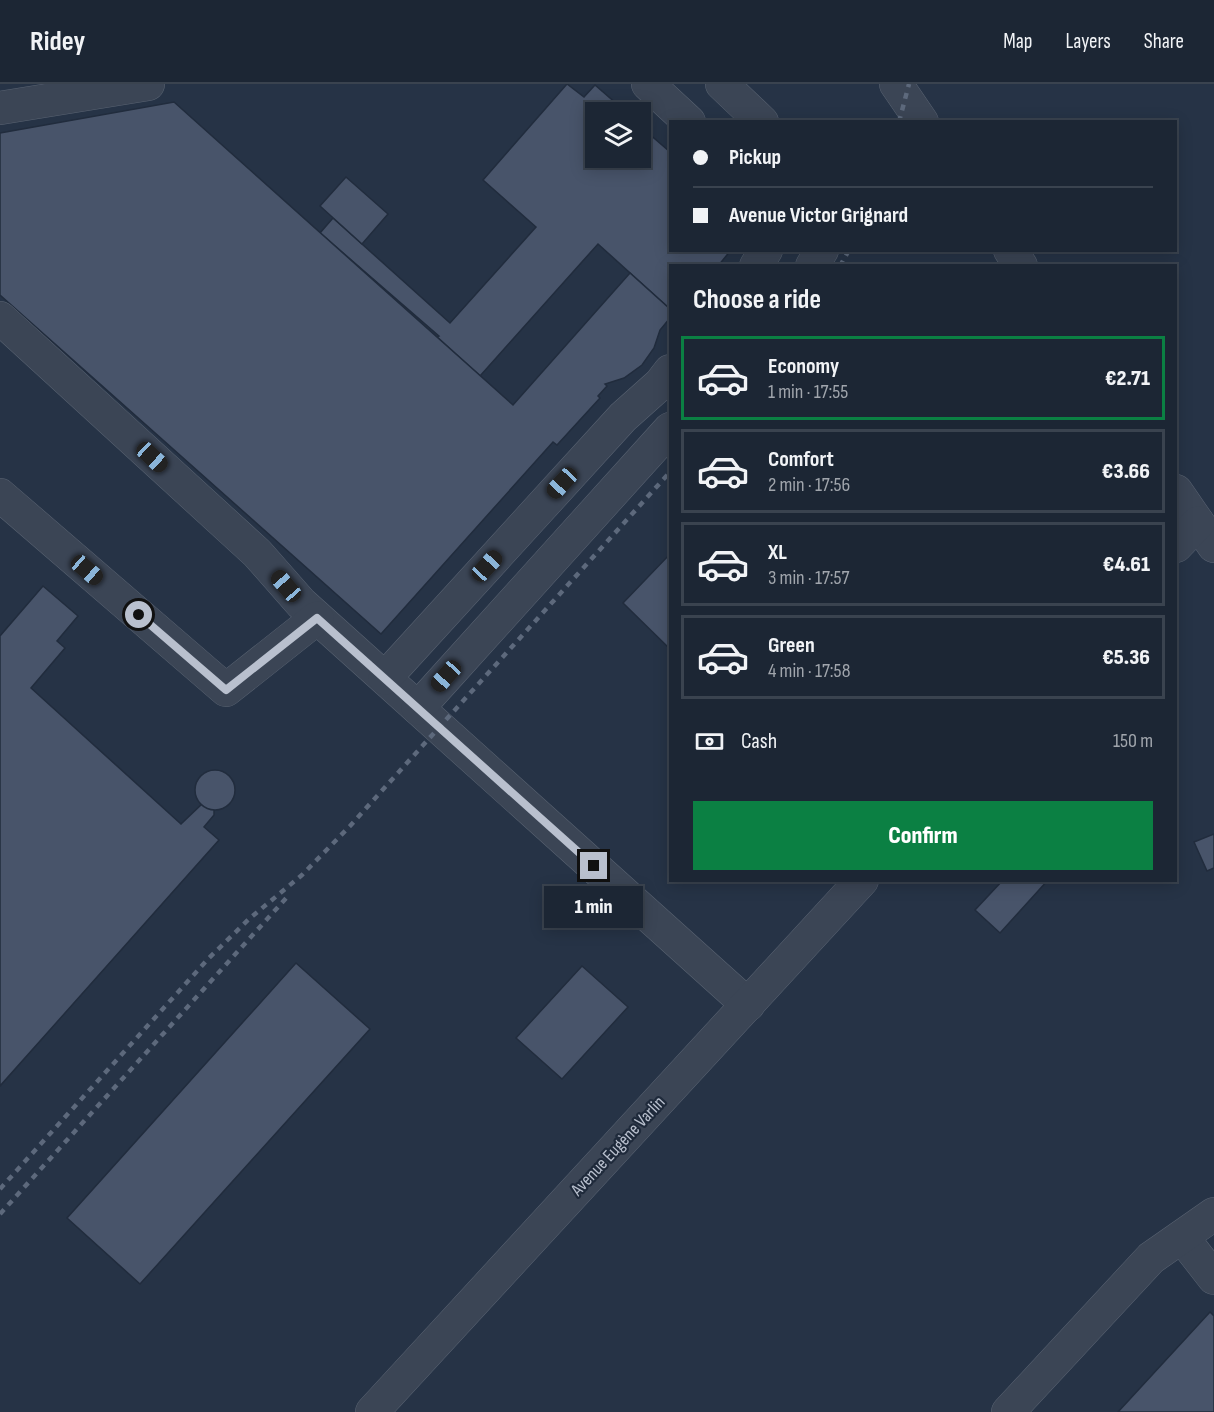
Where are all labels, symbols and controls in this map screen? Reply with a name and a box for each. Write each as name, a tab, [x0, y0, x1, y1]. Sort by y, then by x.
text: Ridey	[30, 25, 85, 58]
text: Map	[1003, 29, 1032, 54]
text: Layers	[1065, 29, 1111, 54]
text: Share	[1144, 29, 1184, 54]
map controls	[585, 102, 651, 168]
button: layers	[585, 102, 651, 168]
text: Pickup	[729, 144, 781, 171]
text: Avenue Victor Grignard	[729, 202, 908, 229]
text: Choose a ride	[693, 284, 821, 316]
icon: car	[696, 351, 750, 405]
text: Economy	[768, 353, 839, 380]
text: €2.71	[1105, 365, 1150, 392]
text: 1 min · 17:55	[768, 380, 848, 404]
car	[133, 438, 171, 476]
icon: car	[696, 444, 750, 498]
text: Comfort	[768, 446, 834, 473]
text: €3.66	[1102, 458, 1150, 485]
car	[543, 464, 581, 502]
text: 2 min · 17:56	[768, 473, 850, 497]
icon: car	[696, 537, 750, 591]
text: XL	[768, 539, 787, 566]
car	[468, 547, 506, 585]
car	[68, 551, 106, 589]
text: €4.61	[1103, 551, 1150, 578]
text: 3 min · 17:57	[768, 566, 850, 590]
car	[267, 567, 305, 605]
route start	[125, 601, 152, 628]
icon: car	[696, 630, 750, 684]
text: Green	[768, 632, 815, 659]
text: €5.36	[1102, 644, 1150, 671]
car	[427, 657, 465, 695]
text: 4 min · 17:58	[768, 659, 850, 683]
icon: cash	[693, 725, 726, 758]
text: Cash	[741, 728, 777, 755]
text: 150 m	[1113, 729, 1153, 753]
button: Confirm	[693, 801, 1153, 870]
route end	[580, 852, 607, 879]
callout: 1 min	[544, 887, 644, 929]
text: 1 min	[574, 895, 613, 919]
street label: Avenue Eugène Varlin	[566, 1092, 669, 1201]

